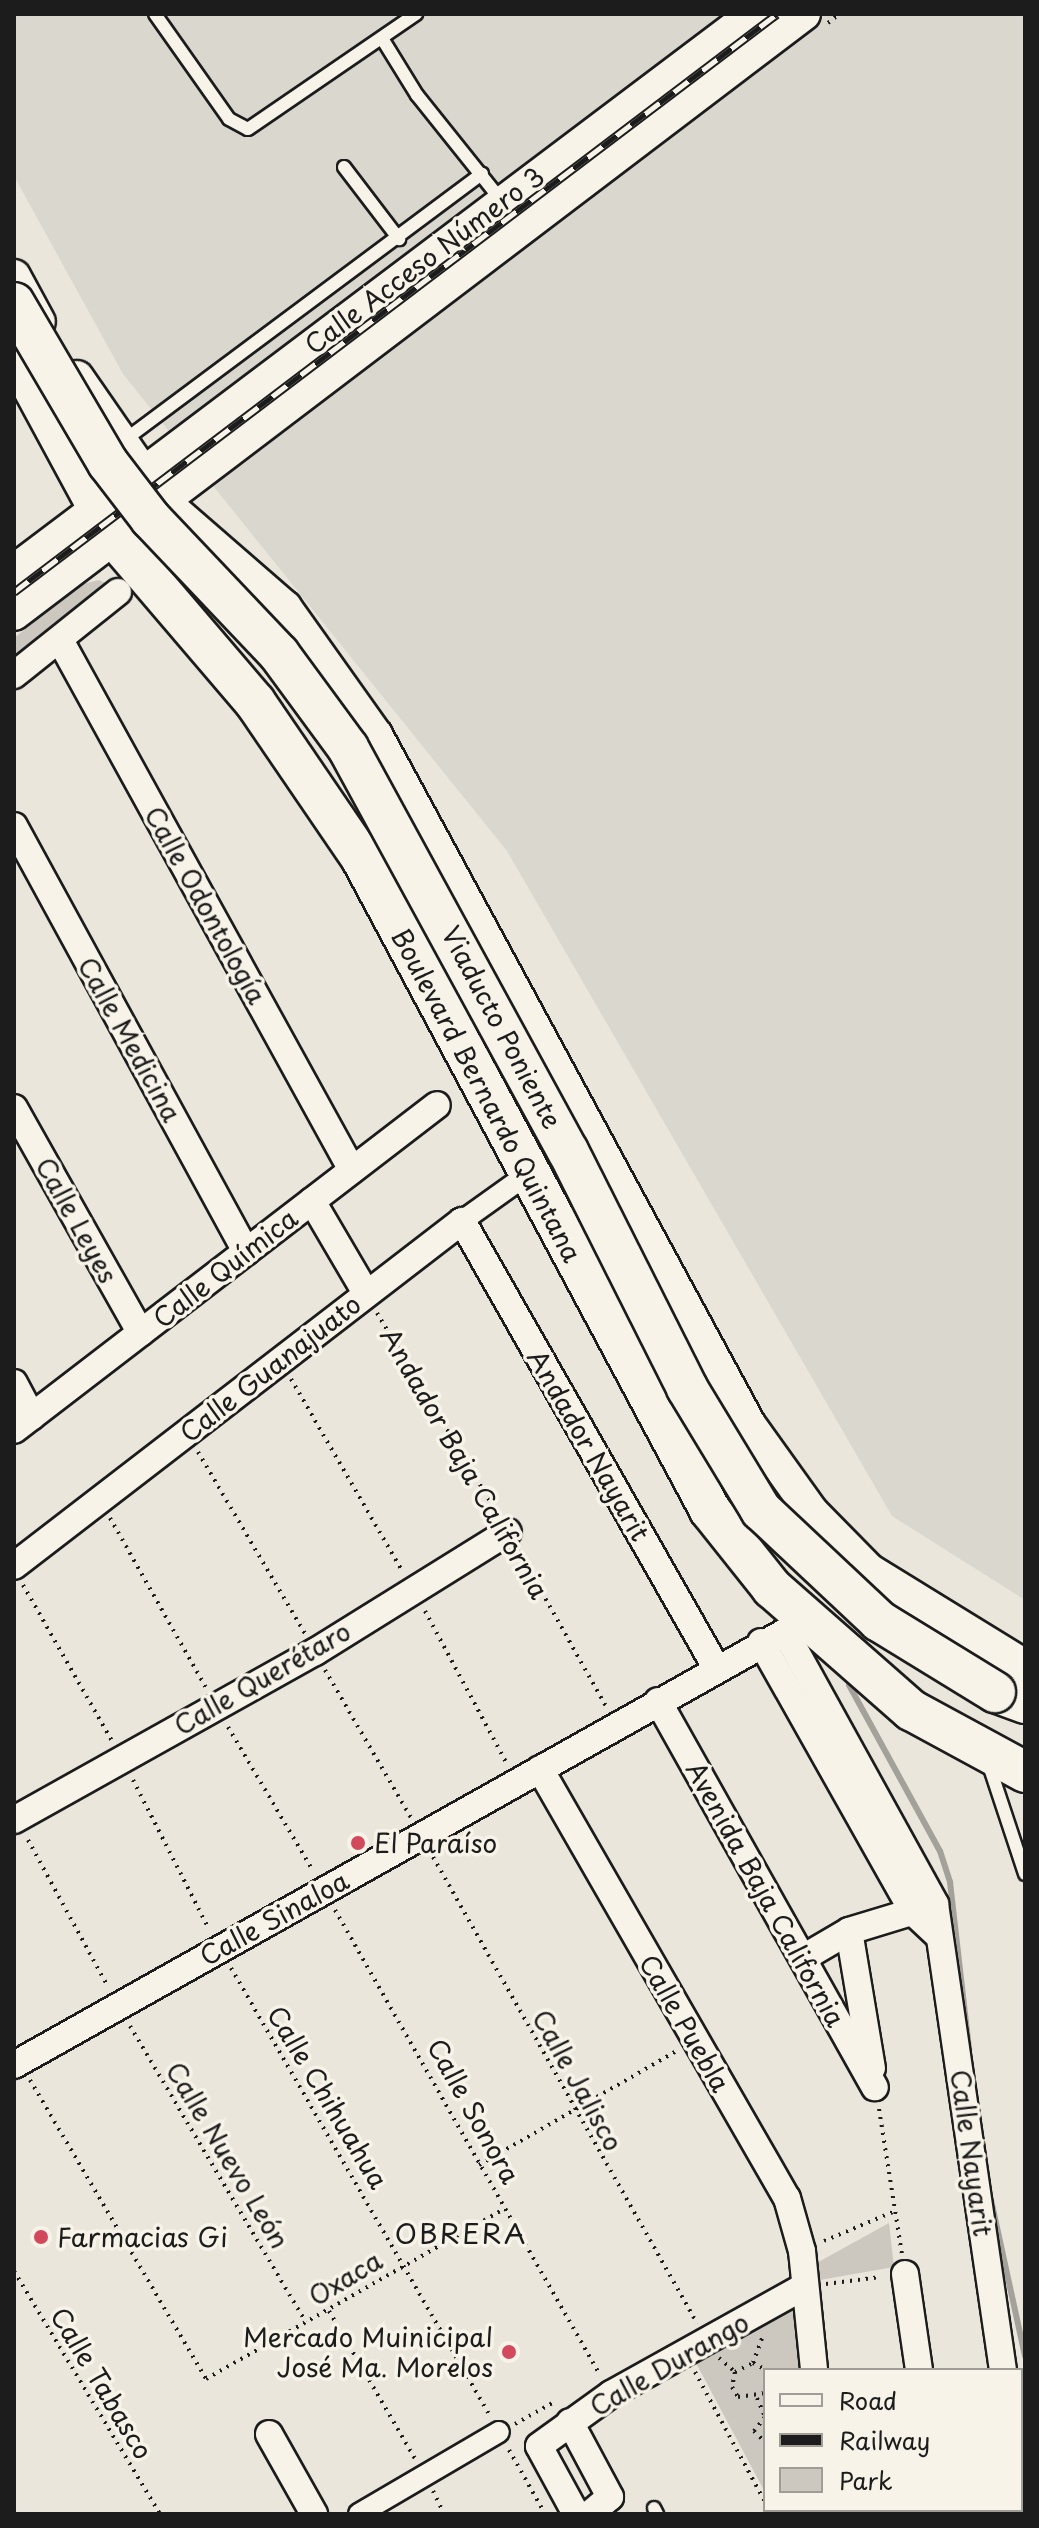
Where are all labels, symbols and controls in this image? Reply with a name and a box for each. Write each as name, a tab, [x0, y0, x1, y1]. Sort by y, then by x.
street label: Calle Acceso Número 3	[298, 160, 550, 360]
street label: Calle Odontología	[139, 800, 273, 1010]
street label: Viaducto Poniente	[436, 921, 568, 1133]
street label: Boulevard Bernardo Quintana	[385, 922, 589, 1268]
street label: Calle Medicina	[72, 951, 188, 1127]
street label: Calle Leyes	[30, 1152, 124, 1288]
street label: Calle Química	[146, 1201, 304, 1335]
street label: Calle Guanajuato	[174, 1288, 366, 1448]
street label: Andador Baja California	[374, 1321, 556, 1605]
street label: Andador Nayarit	[521, 1343, 657, 1547]
street label: Calle Querétaro	[167, 1614, 357, 1742]
street label: Avenida Baja California	[680, 1756, 852, 2032]
place label: El Paraíso	[374, 1827, 497, 1859]
marker: El Paraíso	[349, 1834, 367, 1852]
street label: Calle Sinaloa	[194, 1864, 354, 1972]
street label: Calle Puebla	[633, 1948, 737, 2098]
street label: Calle Chihuahua	[261, 2000, 395, 2194]
street label: Calle Jalisco	[526, 2004, 630, 2156]
street label: Calle Sonora	[421, 2033, 527, 2189]
street label: Calle Nuevo León	[159, 2055, 297, 2255]
street label: Calle Nayarit	[945, 2067, 999, 2239]
district label: OBRERA	[395, 2216, 527, 2250]
place label: Farmacias Gi	[57, 2221, 227, 2253]
marker: Farmacias Gi	[32, 2228, 50, 2246]
street label: Oxaca	[303, 2244, 387, 2312]
street label: Calle Tabasco	[44, 2301, 160, 2465]
street label: Calle Durango	[583, 2305, 755, 2423]
place label: Mercado Muinicipal José Ma. Morelos	[244, 2321, 493, 2382]
marker: Mercado Muinicipal José Ma. Morelos	[500, 2343, 518, 2361]
legend	[763, 2368, 1023, 2512]
text: Road	[839, 2382, 897, 2418]
text: Railway	[839, 2422, 930, 2458]
text: Park	[839, 2462, 893, 2498]

